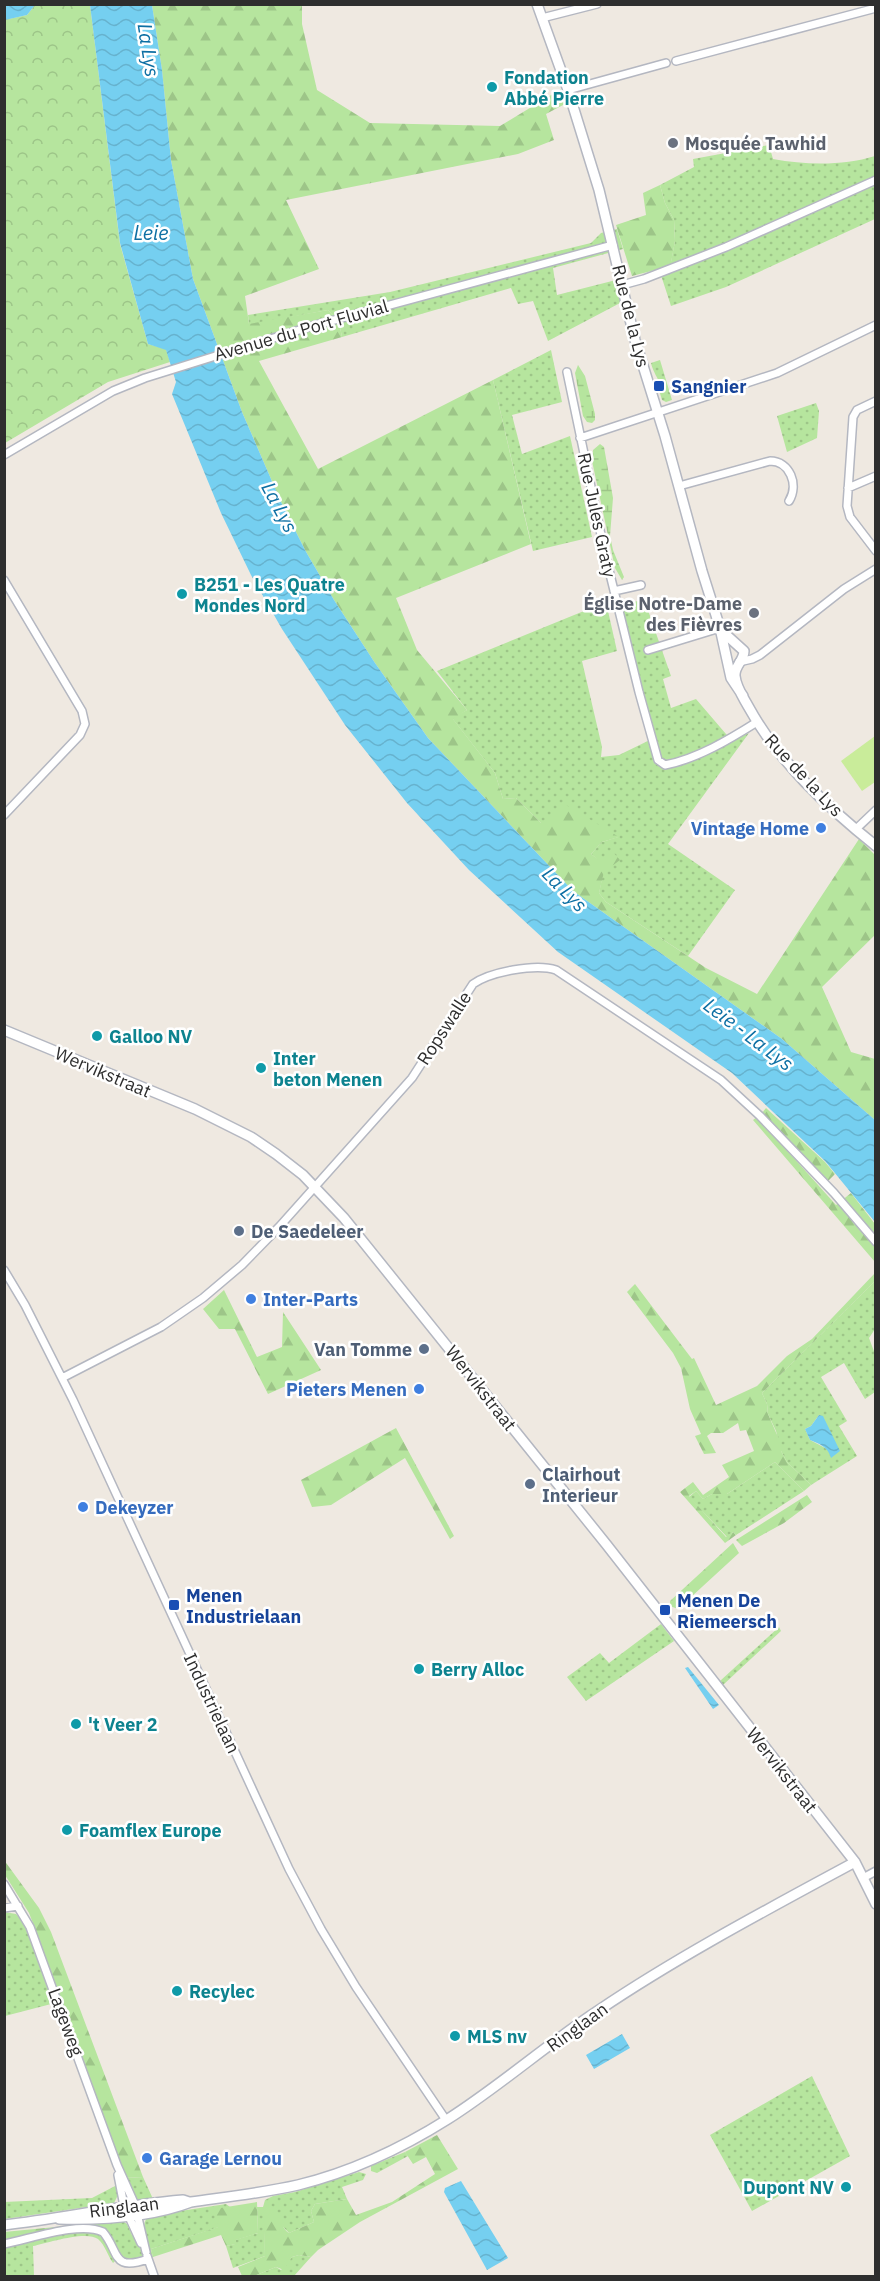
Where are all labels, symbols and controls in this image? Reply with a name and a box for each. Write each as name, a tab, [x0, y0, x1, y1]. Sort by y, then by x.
water label: La Lys	[131, 21, 167, 79]
place label: Fondation Abbé Pierre	[504, 66, 604, 110]
marker: Fondation Abbé Pierre	[485, 80, 499, 94]
place label: Mosquée Tawhid	[685, 132, 826, 155]
marker: Mosquée Tawhid	[666, 136, 680, 150]
water label: Leie	[133, 219, 169, 246]
street label: Rue de la Lys	[607, 262, 655, 370]
street label: Avenue du Port Fluvial	[211, 294, 391, 366]
place label: Sangnier	[671, 375, 746, 398]
marker: Sangnier	[652, 379, 666, 393]
street label: Rue Jules Graty	[573, 450, 621, 580]
water label: La Lys	[255, 477, 305, 537]
place label: B251 - Les Quatre Mondes Nord	[194, 573, 345, 617]
marker: B251 - Les Quatre Mondes Nord	[175, 587, 189, 601]
place label: Église Notre-Dame des Fièvres	[583, 591, 742, 636]
marker: Église Notre-Dame des Fièvres	[747, 606, 761, 620]
street label: Rue de la Lys	[760, 729, 848, 821]
place label: Vintage Home	[691, 817, 809, 840]
marker: Vintage Home	[814, 821, 828, 835]
water label: La Lys	[536, 860, 594, 918]
street label: Ropswalle	[412, 987, 476, 1069]
water label: Leie - La Lys	[698, 991, 800, 1077]
place label: Galloo NV	[109, 1025, 193, 1048]
marker: Galloo NV	[90, 1029, 104, 1043]
street label: Wervikstraat	[51, 1041, 155, 1103]
place label: Inter beton Menen	[273, 1047, 382, 1091]
marker: Inter beton Menen	[254, 1061, 268, 1075]
place label: De Saedeleer	[251, 1220, 364, 1243]
marker: De Saedeleer	[232, 1224, 246, 1238]
place label: Inter-Parts	[263, 1288, 358, 1311]
marker: Inter-Parts	[244, 1292, 258, 1306]
place label: Van Tomme	[314, 1338, 412, 1361]
street label: Wervikstraat	[440, 1341, 522, 1435]
marker: Van Tomme	[417, 1342, 431, 1356]
place label: Pieters Menen	[286, 1378, 407, 1401]
marker: Pieters Menen	[412, 1382, 426, 1396]
place label: Clairhout Interieur	[542, 1463, 620, 1507]
marker: Clairhout Interieur	[523, 1477, 537, 1491]
place label: Dekeyzer	[95, 1496, 174, 1519]
marker: Dekeyzer	[76, 1500, 90, 1514]
place label: Menen Industrielaan	[186, 1584, 301, 1628]
place label: Menen De Riemeersch	[677, 1589, 777, 1633]
marker: Menen Industrielaan	[167, 1598, 181, 1612]
marker: Menen De Riemeersch	[658, 1603, 672, 1617]
street label: Industrielaan	[179, 1649, 245, 1757]
place label: Berry Alloc	[431, 1658, 524, 1681]
marker: Berry Alloc	[412, 1662, 426, 1676]
place label: 't Veer 2	[88, 1713, 158, 1736]
marker: 't Veer 2	[69, 1717, 83, 1731]
street label: Wervikstraat	[741, 1723, 823, 1817]
place label: Foamflex Europe	[79, 1819, 222, 1842]
marker: Foamflex Europe	[60, 1823, 74, 1837]
place label: Recylec	[189, 1980, 255, 2003]
marker: Recylec	[170, 1984, 184, 1998]
street label: Lageweg	[43, 1985, 89, 2060]
street label: Ringlaan	[542, 1997, 612, 2057]
place label: MLS nv	[467, 2025, 527, 2048]
marker: MLS nv	[448, 2029, 462, 2043]
place label: Garage Lernou	[159, 2147, 282, 2170]
marker: Garage Lernou	[140, 2151, 154, 2165]
place label: Dupont NV	[743, 2176, 834, 2199]
marker: Dupont NV	[839, 2180, 853, 2194]
street label: Ringlaan	[88, 2191, 160, 2223]

